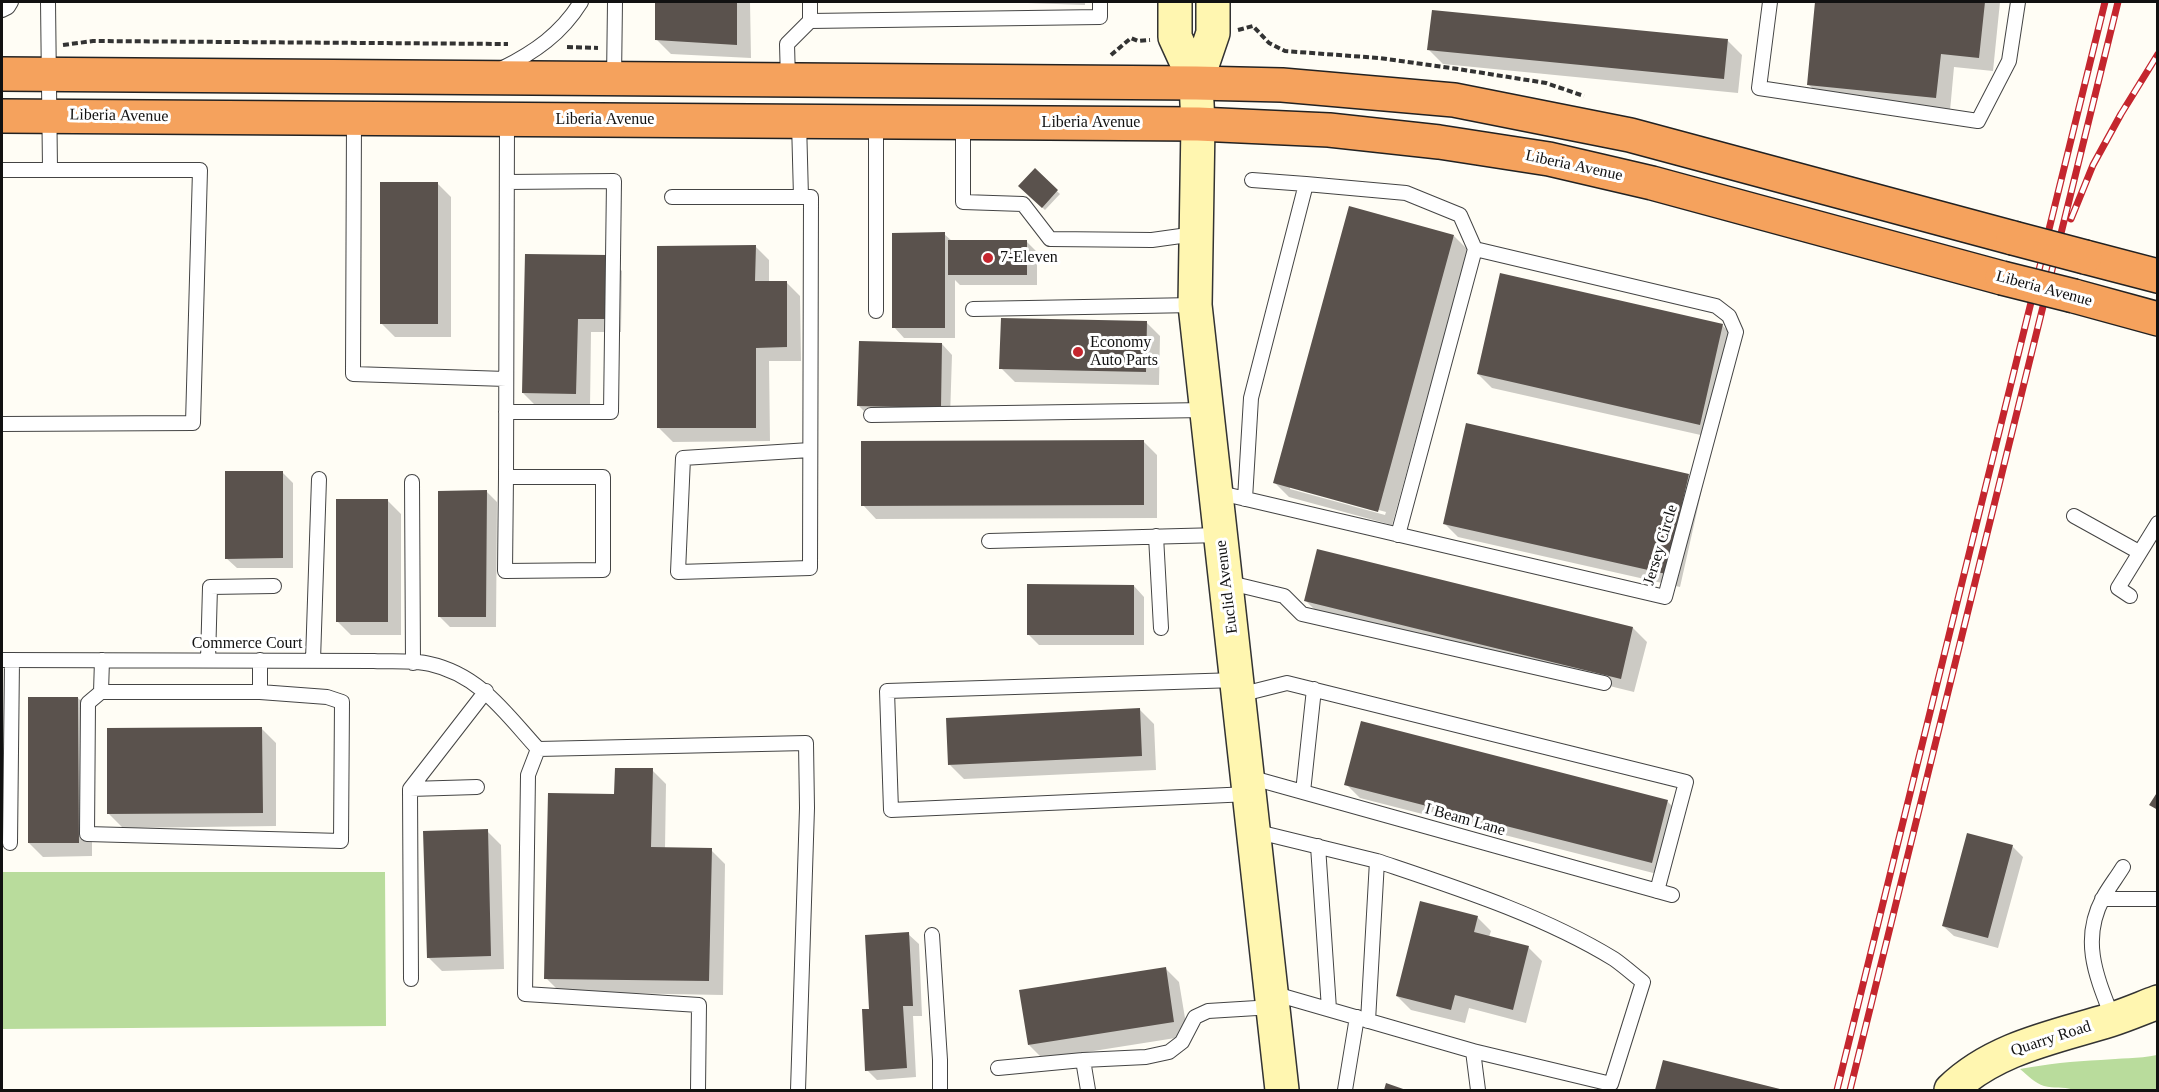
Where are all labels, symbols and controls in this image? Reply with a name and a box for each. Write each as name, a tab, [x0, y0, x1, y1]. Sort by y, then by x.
street label: Liberia Avenue	[69, 106, 169, 126]
street label: Liberia Avenue	[556, 110, 654, 130]
street label: Liberia Avenue	[1042, 113, 1140, 133]
street label: Liberia Avenue	[1524, 146, 1624, 186]
place label: 7-Eleven	[1000, 248, 1058, 268]
marker: 7-Eleven	[981, 251, 995, 265]
street label: Liberia Avenue	[1994, 267, 2094, 311]
place label: Economy Auto Parts	[1090, 333, 1158, 371]
marker: Economy Auto Parts	[1071, 345, 1085, 359]
street label: Jersey Circle	[1640, 502, 1682, 588]
street label: Euclid Avenue	[1212, 539, 1242, 635]
street label: Commerce Court	[192, 634, 302, 654]
street label: I Beam Lane	[1423, 799, 1507, 841]
street label: Quarry Road	[2009, 1017, 2093, 1061]

